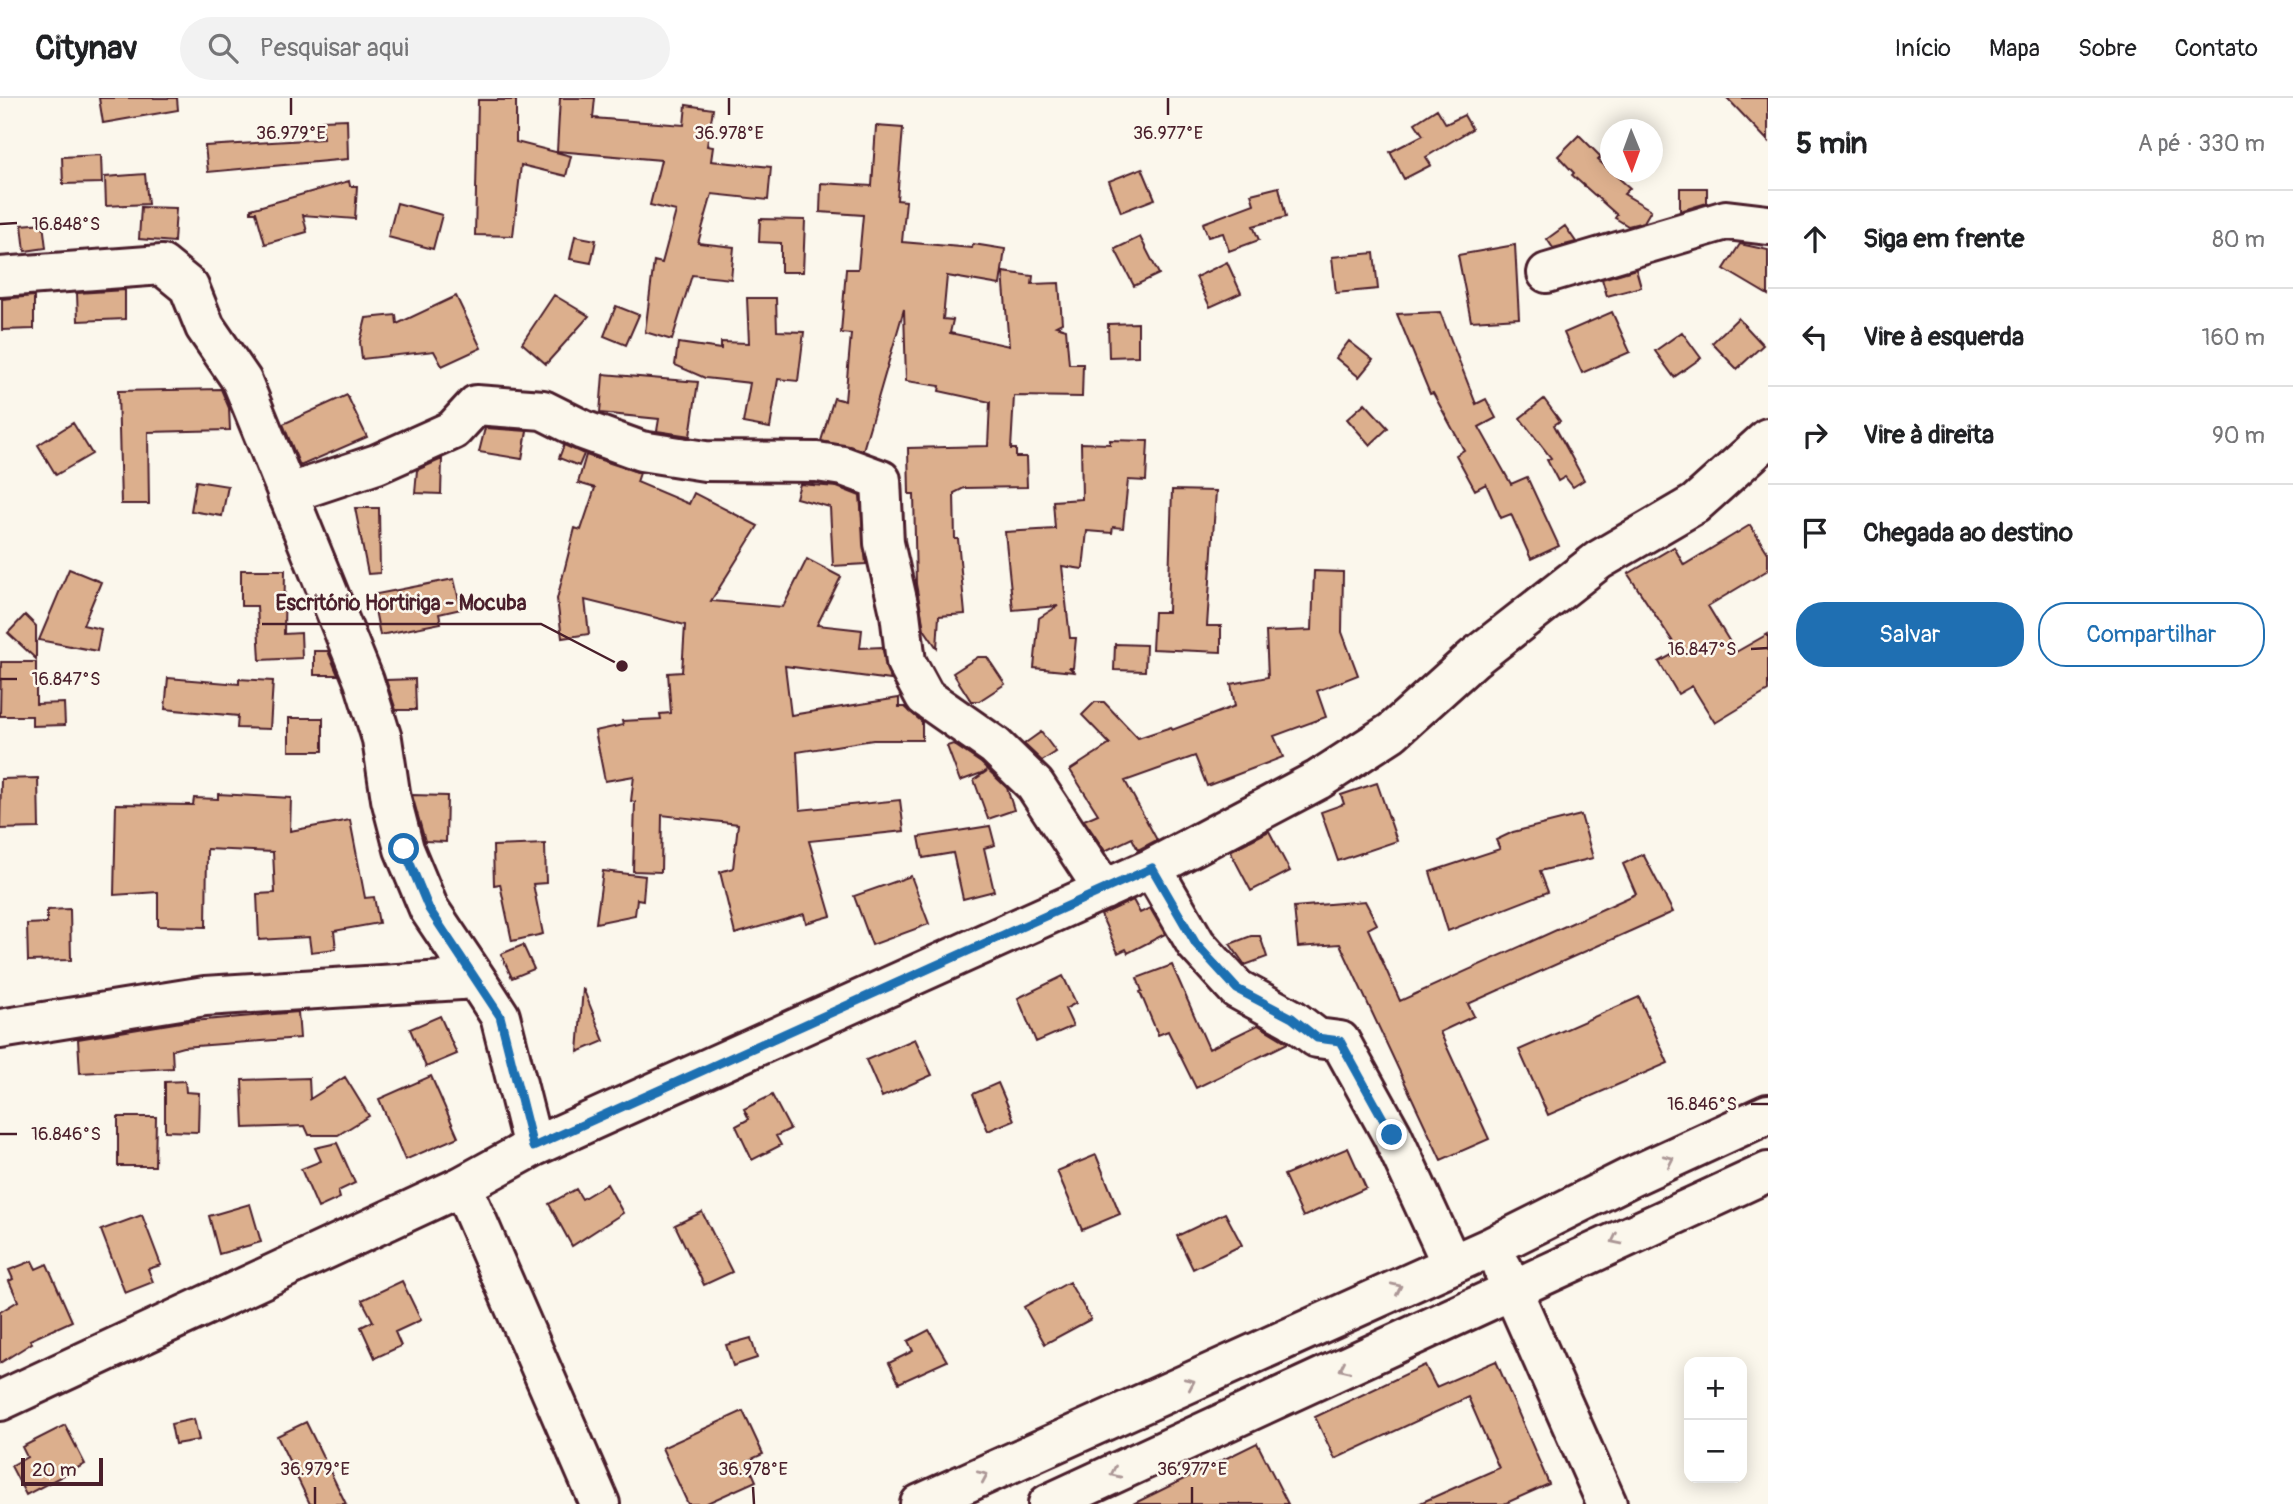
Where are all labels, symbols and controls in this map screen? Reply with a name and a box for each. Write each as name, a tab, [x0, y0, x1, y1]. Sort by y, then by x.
search box	[180, 17, 670, 80]
text: Citynav	[35, 28, 138, 69]
icon: search	[204, 29, 242, 67]
text: Pesquisar aqui	[260, 32, 409, 64]
text: Início	[1895, 34, 1951, 63]
text: Mapa	[1989, 34, 2040, 63]
text: Sobre	[2078, 34, 2137, 63]
text: Contato	[2175, 34, 2258, 63]
north arrow	[1600, 119, 1663, 182]
text: 36.979°E	[256, 122, 326, 145]
text: 36.978°E	[694, 122, 764, 145]
text: 36.977°E	[1133, 122, 1203, 145]
text: 5 min	[1796, 125, 1867, 162]
text: A pé · 330 m	[2138, 129, 2265, 158]
text: 16.848°S	[32, 213, 100, 236]
icon: ahead	[1796, 220, 1834, 258]
text: Siga em frente	[1863, 223, 2024, 255]
text: 80 m	[2212, 225, 2265, 254]
icon: left	[1796, 318, 1834, 356]
text: Vire à esquerda	[1863, 321, 2024, 353]
text: 160 m	[2201, 323, 2265, 352]
icon: right	[1796, 416, 1834, 454]
text: Vire à direita	[1863, 419, 1994, 451]
text: 90 m	[2212, 421, 2265, 450]
icon: arrive	[1796, 514, 1834, 552]
text: Chegada ao destino	[1863, 517, 2073, 549]
callout: Escritório Hortiriga - Mocuba	[262, 582, 541, 624]
text: Escritório Hortiriga - Mocuba	[276, 590, 527, 617]
button: Salvar	[1796, 602, 2024, 667]
button: Compartilhar	[2038, 602, 2265, 667]
text: 16.847°S	[1668, 638, 1736, 661]
text: 16.847°S	[32, 668, 100, 691]
route start	[388, 833, 419, 864]
text: 16.846°S	[1667, 1093, 1737, 1116]
route end	[1376, 1119, 1407, 1150]
text: 16.846°S	[31, 1123, 101, 1146]
one-way arrow	[1662, 1154, 1674, 1168]
one-way arrow	[1611, 1232, 1623, 1246]
one-way arrow	[1390, 1282, 1402, 1296]
map controls	[1684, 1357, 1747, 1483]
button: +	[1684, 1357, 1747, 1420]
one-way arrow	[1339, 1360, 1351, 1374]
one-way arrow	[1183, 1377, 1195, 1391]
button: −	[1684, 1420, 1747, 1483]
scale bar	[21, 1455, 103, 1487]
text: 20 m	[32, 1458, 77, 1482]
text: 36.979°E	[280, 1458, 350, 1481]
text: 36.978°E	[718, 1458, 788, 1481]
text: 36.977°E	[1157, 1458, 1227, 1481]
one-way arrow	[1110, 1465, 1122, 1479]
one-way arrow	[975, 1470, 988, 1484]

